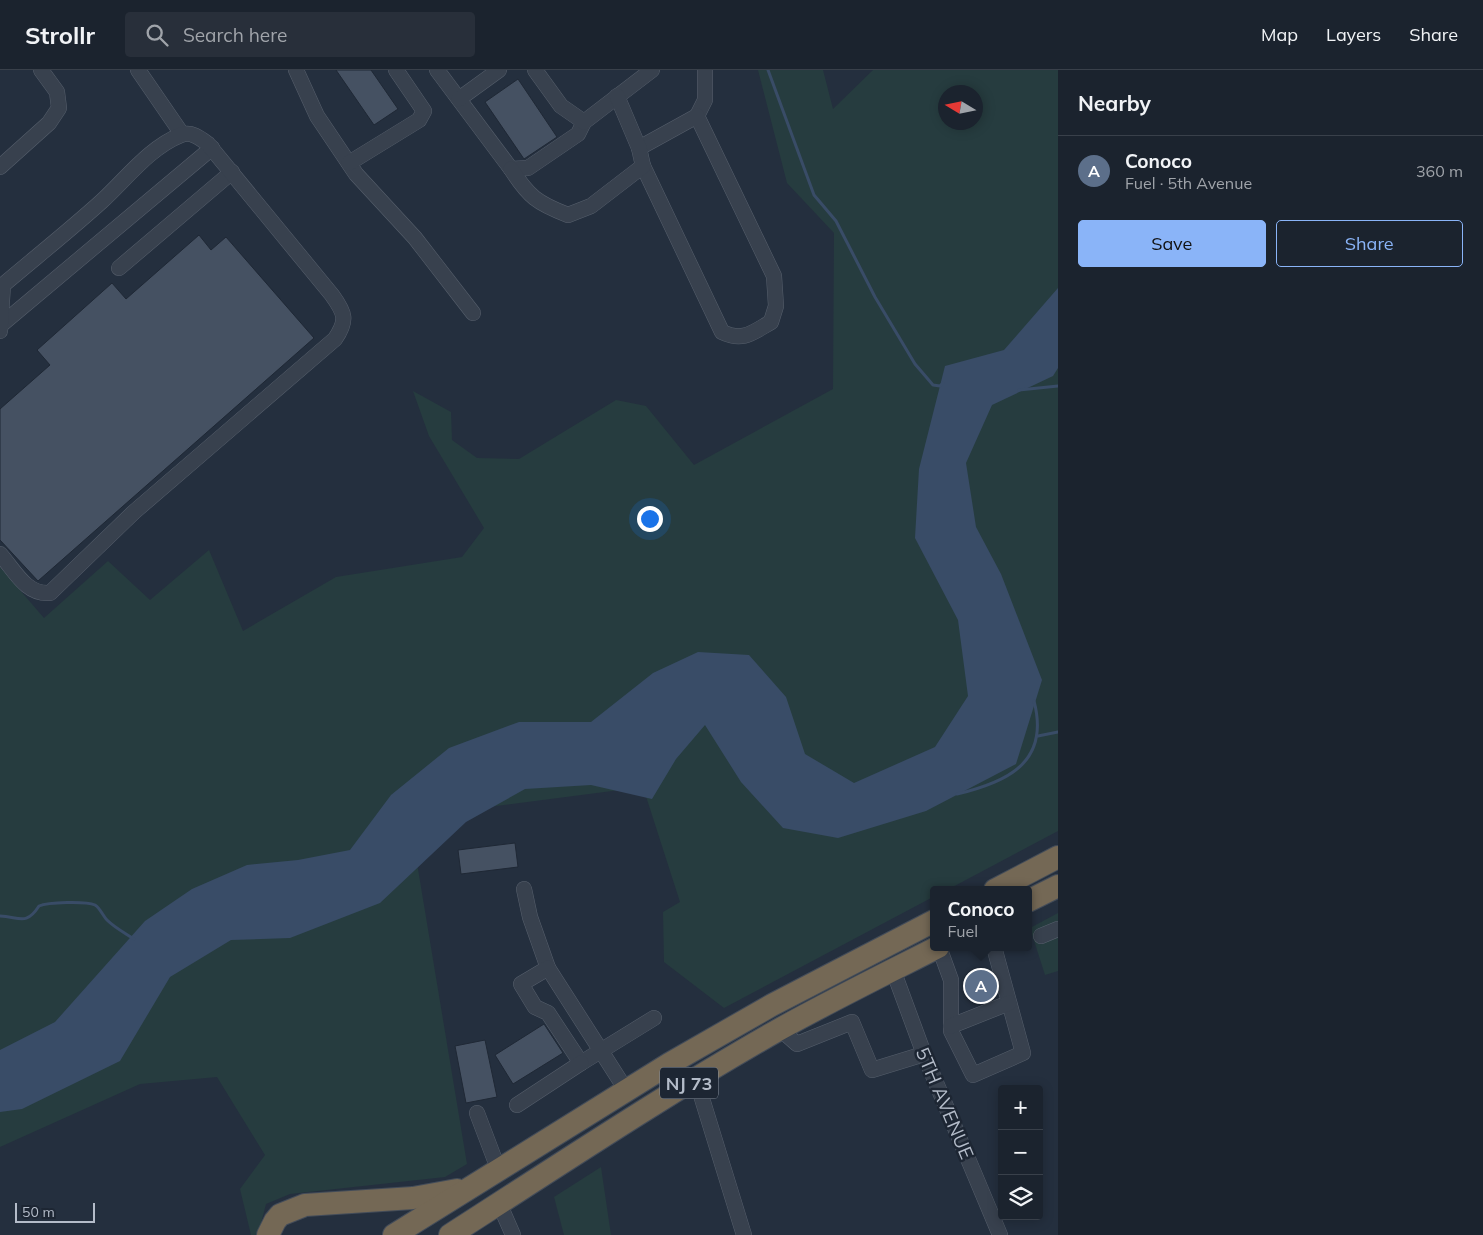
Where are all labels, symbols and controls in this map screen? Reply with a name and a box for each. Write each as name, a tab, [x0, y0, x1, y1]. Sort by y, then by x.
search box	[125, 12, 475, 57]
text: Strollr	[25, 20, 95, 50]
icon: search	[143, 21, 171, 49]
text: Search here	[183, 23, 287, 47]
text: Map	[1261, 23, 1298, 46]
text: Layers	[1326, 23, 1381, 46]
text: Share	[1409, 23, 1458, 46]
north arrow	[938, 85, 983, 130]
text: Nearby	[1078, 90, 1151, 116]
text: Conoco	[1125, 149, 1192, 173]
text: A	[1088, 161, 1100, 181]
text: 360 m	[1416, 161, 1463, 181]
text: Fuel · 5th Avenue	[1125, 173, 1252, 193]
button: Save	[1078, 220, 1266, 267]
button: Share	[1276, 220, 1463, 267]
your location	[637, 506, 663, 532]
popup	[930, 886, 1032, 951]
text: Conoco	[948, 897, 1014, 921]
text: Fuel	[948, 921, 978, 941]
pin: A	[965, 967, 997, 1005]
street label: 5TH AVENUE	[911, 1044, 979, 1162]
road number: NJ 73	[660, 1068, 718, 1098]
map controls	[998, 1085, 1043, 1220]
button: +	[998, 1085, 1043, 1130]
button: −	[998, 1130, 1043, 1175]
button: layers	[998, 1175, 1043, 1220]
scale bar	[15, 1200, 95, 1223]
text: 50 m	[22, 1203, 55, 1221]

